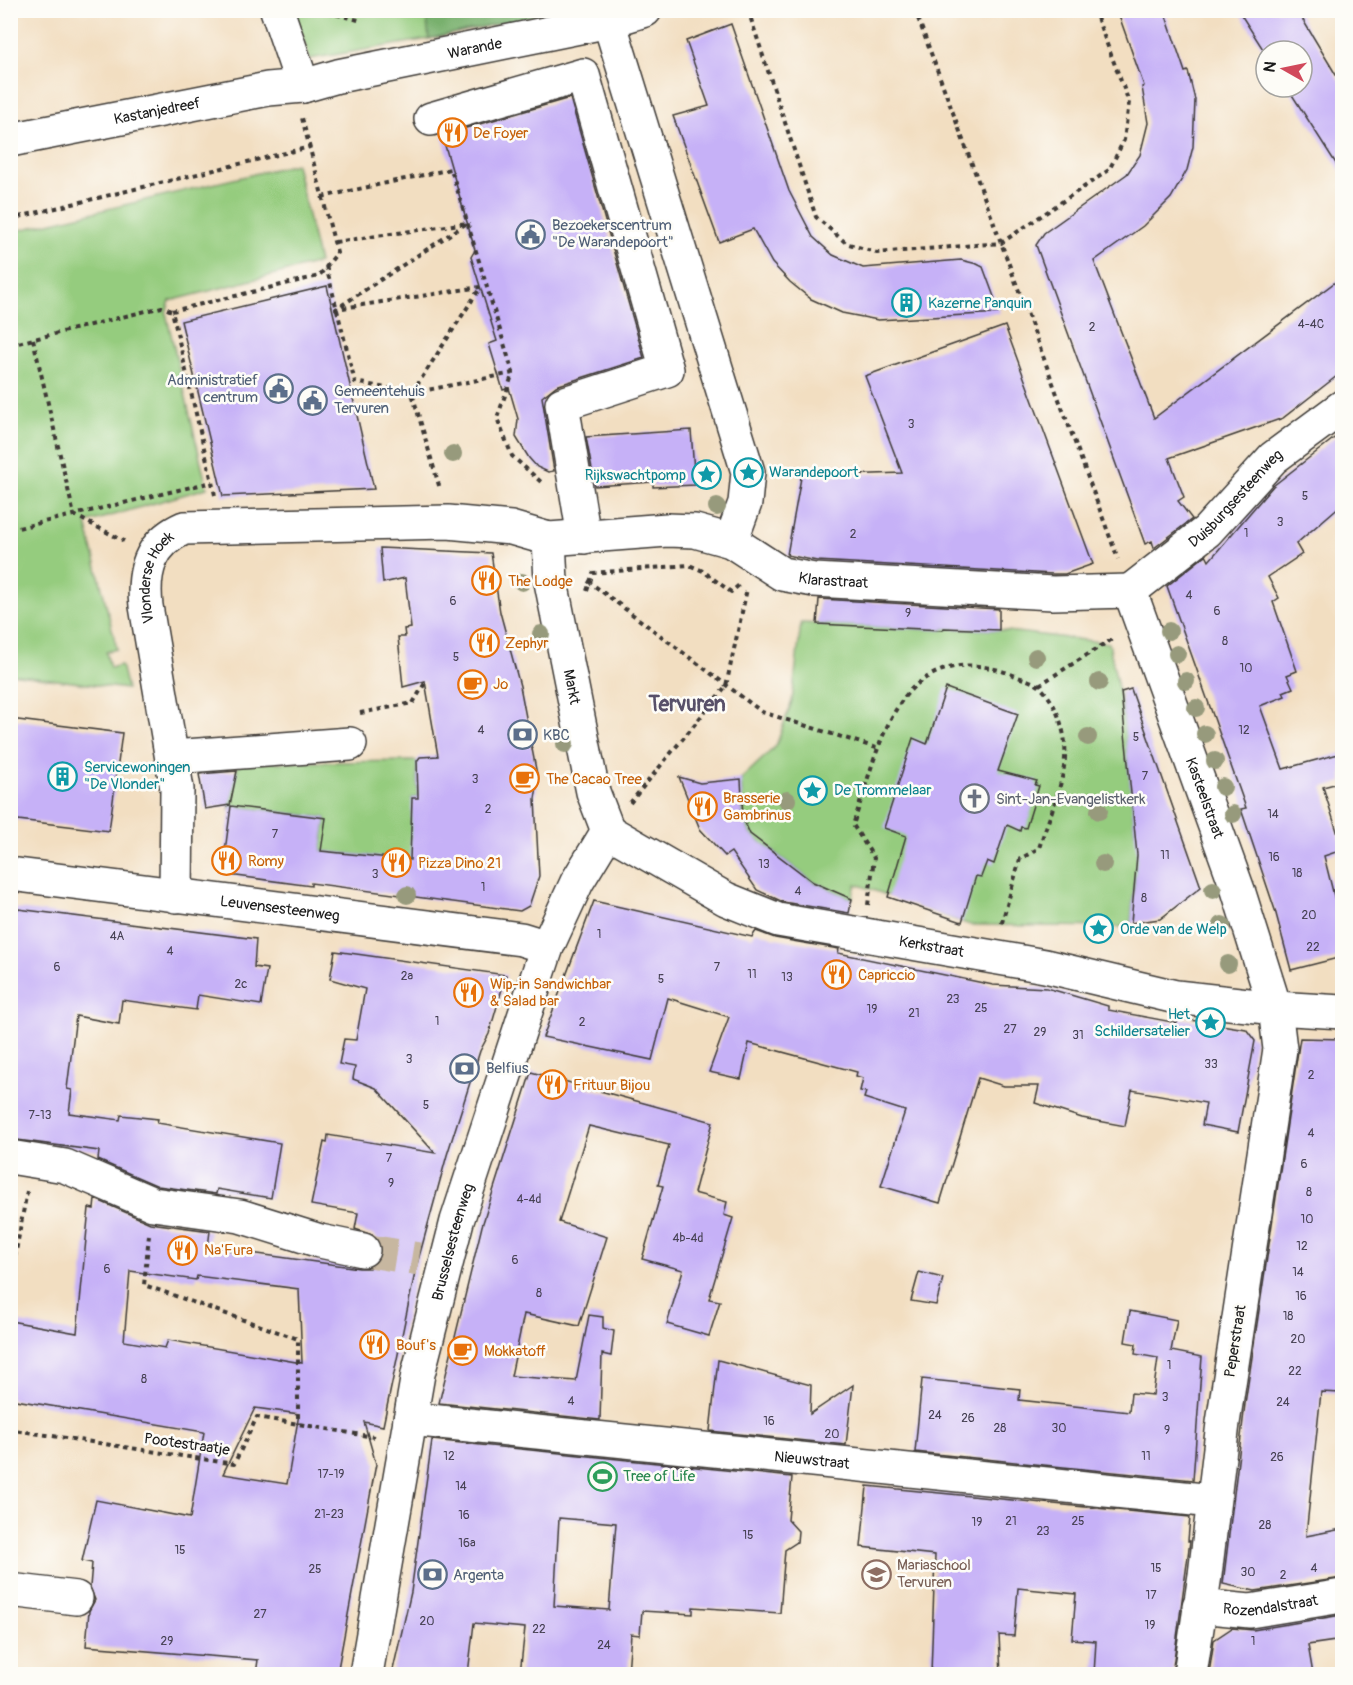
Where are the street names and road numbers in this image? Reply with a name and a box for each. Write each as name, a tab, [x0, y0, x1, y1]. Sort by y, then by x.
street label: Warande	[446, 34, 504, 64]
street label: Kastanjedreef	[112, 94, 202, 129]
street label: Duisburgsesteenweg	[1185, 445, 1287, 552]
street label: Vlonderse Hoek	[136, 527, 178, 625]
street label: Klarastraat	[797, 568, 870, 593]
street label: Markt	[559, 668, 584, 707]
street label: Kasteelstraat	[1181, 755, 1228, 842]
street label: Leuvensesteenweg	[219, 892, 341, 926]
street label: Kerkstraat	[897, 932, 966, 962]
street label: Brusselsesteenweg	[428, 1181, 479, 1303]
street label: Peperstraat	[1220, 1303, 1251, 1379]
street label: Pootestraatje	[143, 1429, 232, 1460]
street label: Nieuwstraat	[773, 1447, 851, 1474]
street label: Rozendalstraat	[1222, 1591, 1320, 1621]

